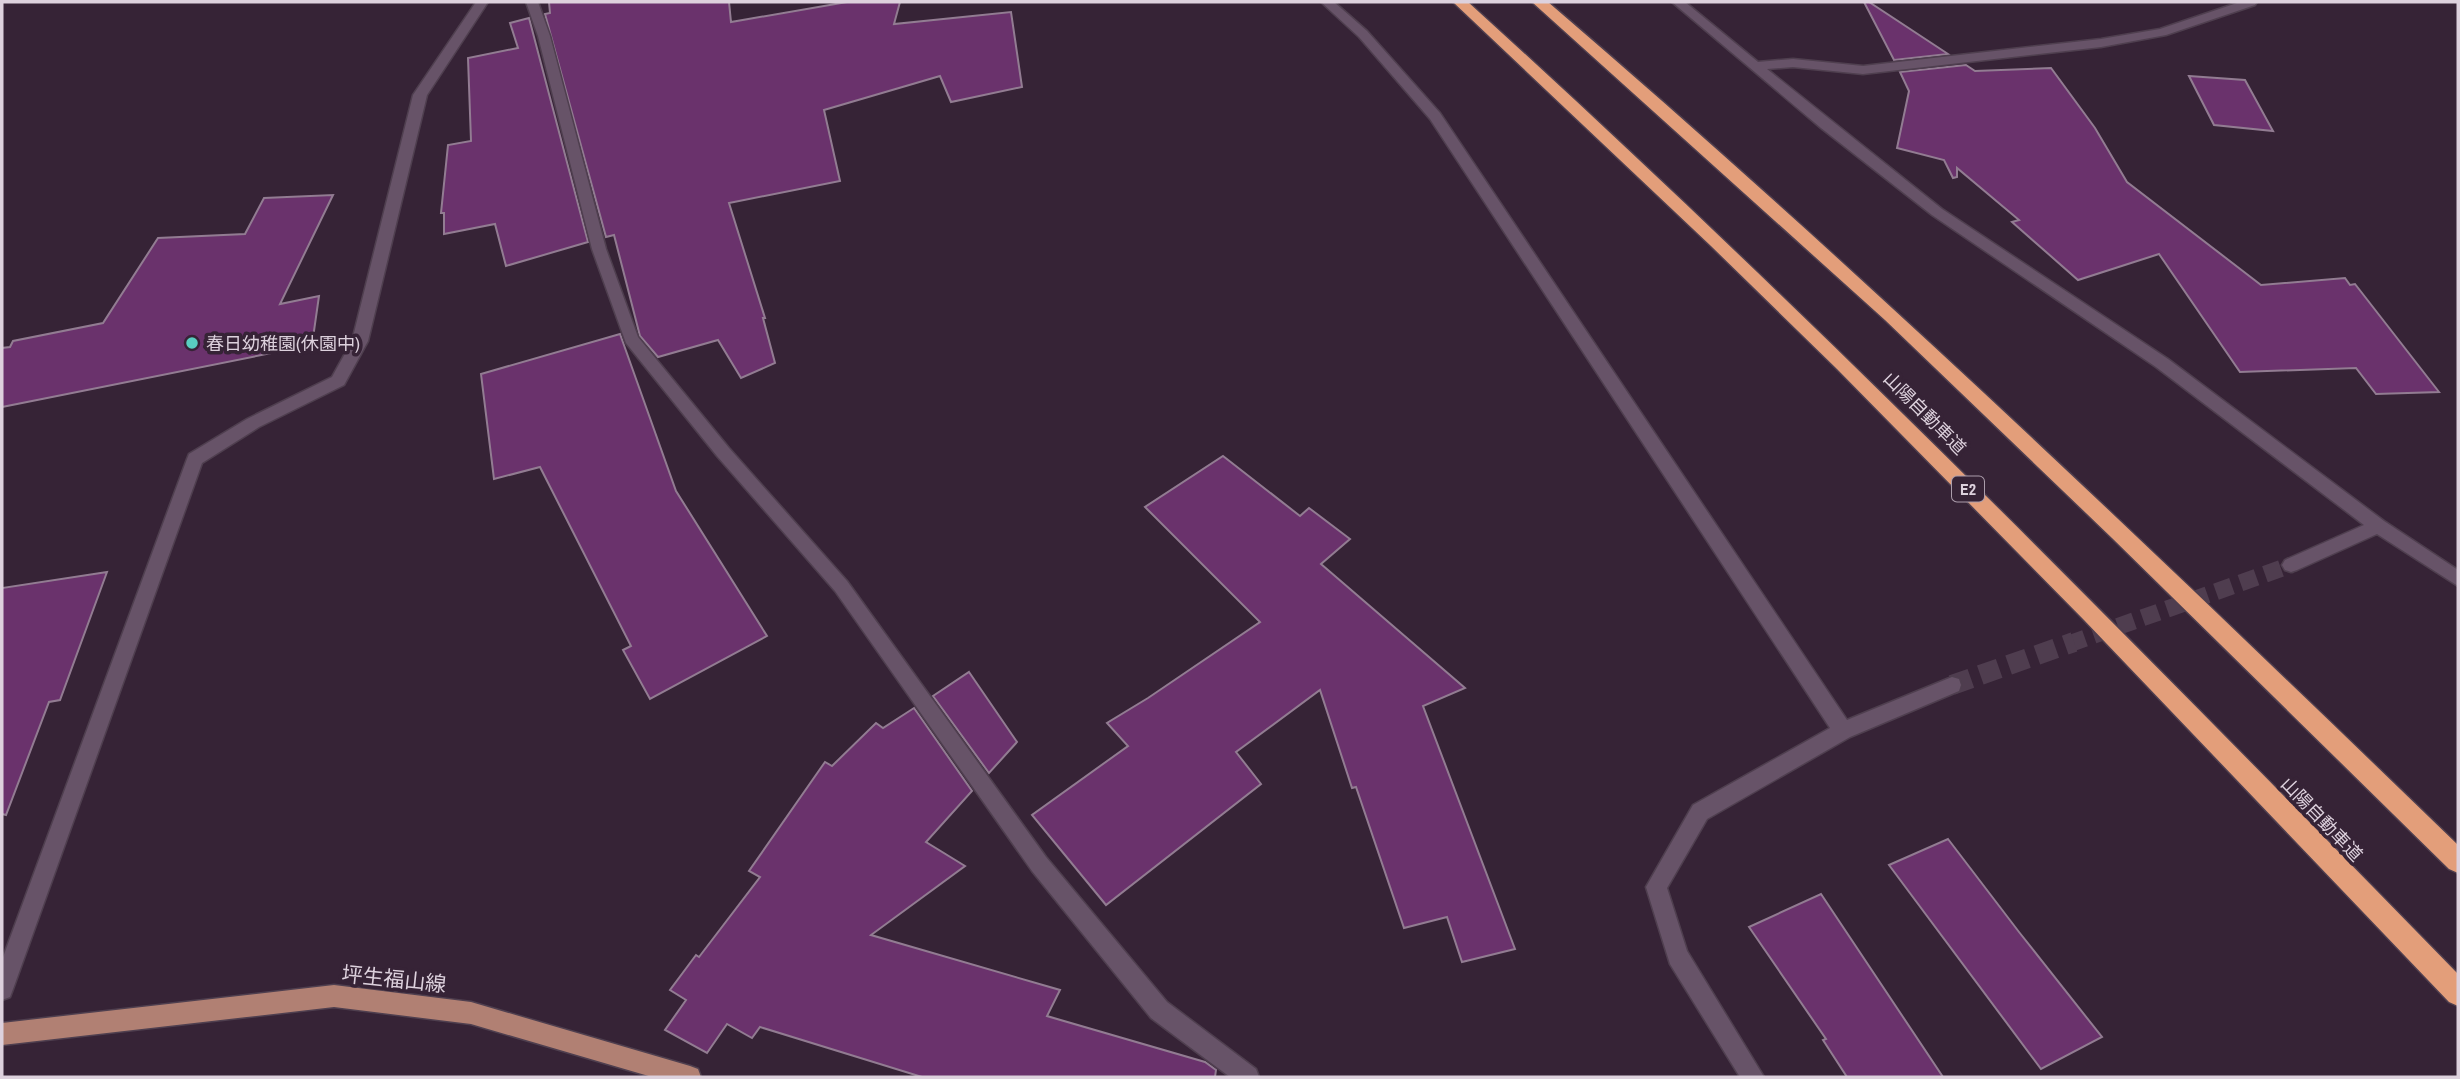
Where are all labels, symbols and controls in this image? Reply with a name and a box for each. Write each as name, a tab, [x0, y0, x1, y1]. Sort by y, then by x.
place label: 春日幼稚園(休園中)	[206, 331, 360, 356]
marker: 春日幼稚園(休園中)	[184, 335, 200, 351]
street label: 山陽自動車道	[1878, 366, 1972, 460]
road number: E2	[1952, 476, 1984, 502]
street label: 山陽自動車道	[2275, 771, 2369, 867]
street label: 坪生福山線	[340, 959, 448, 999]

